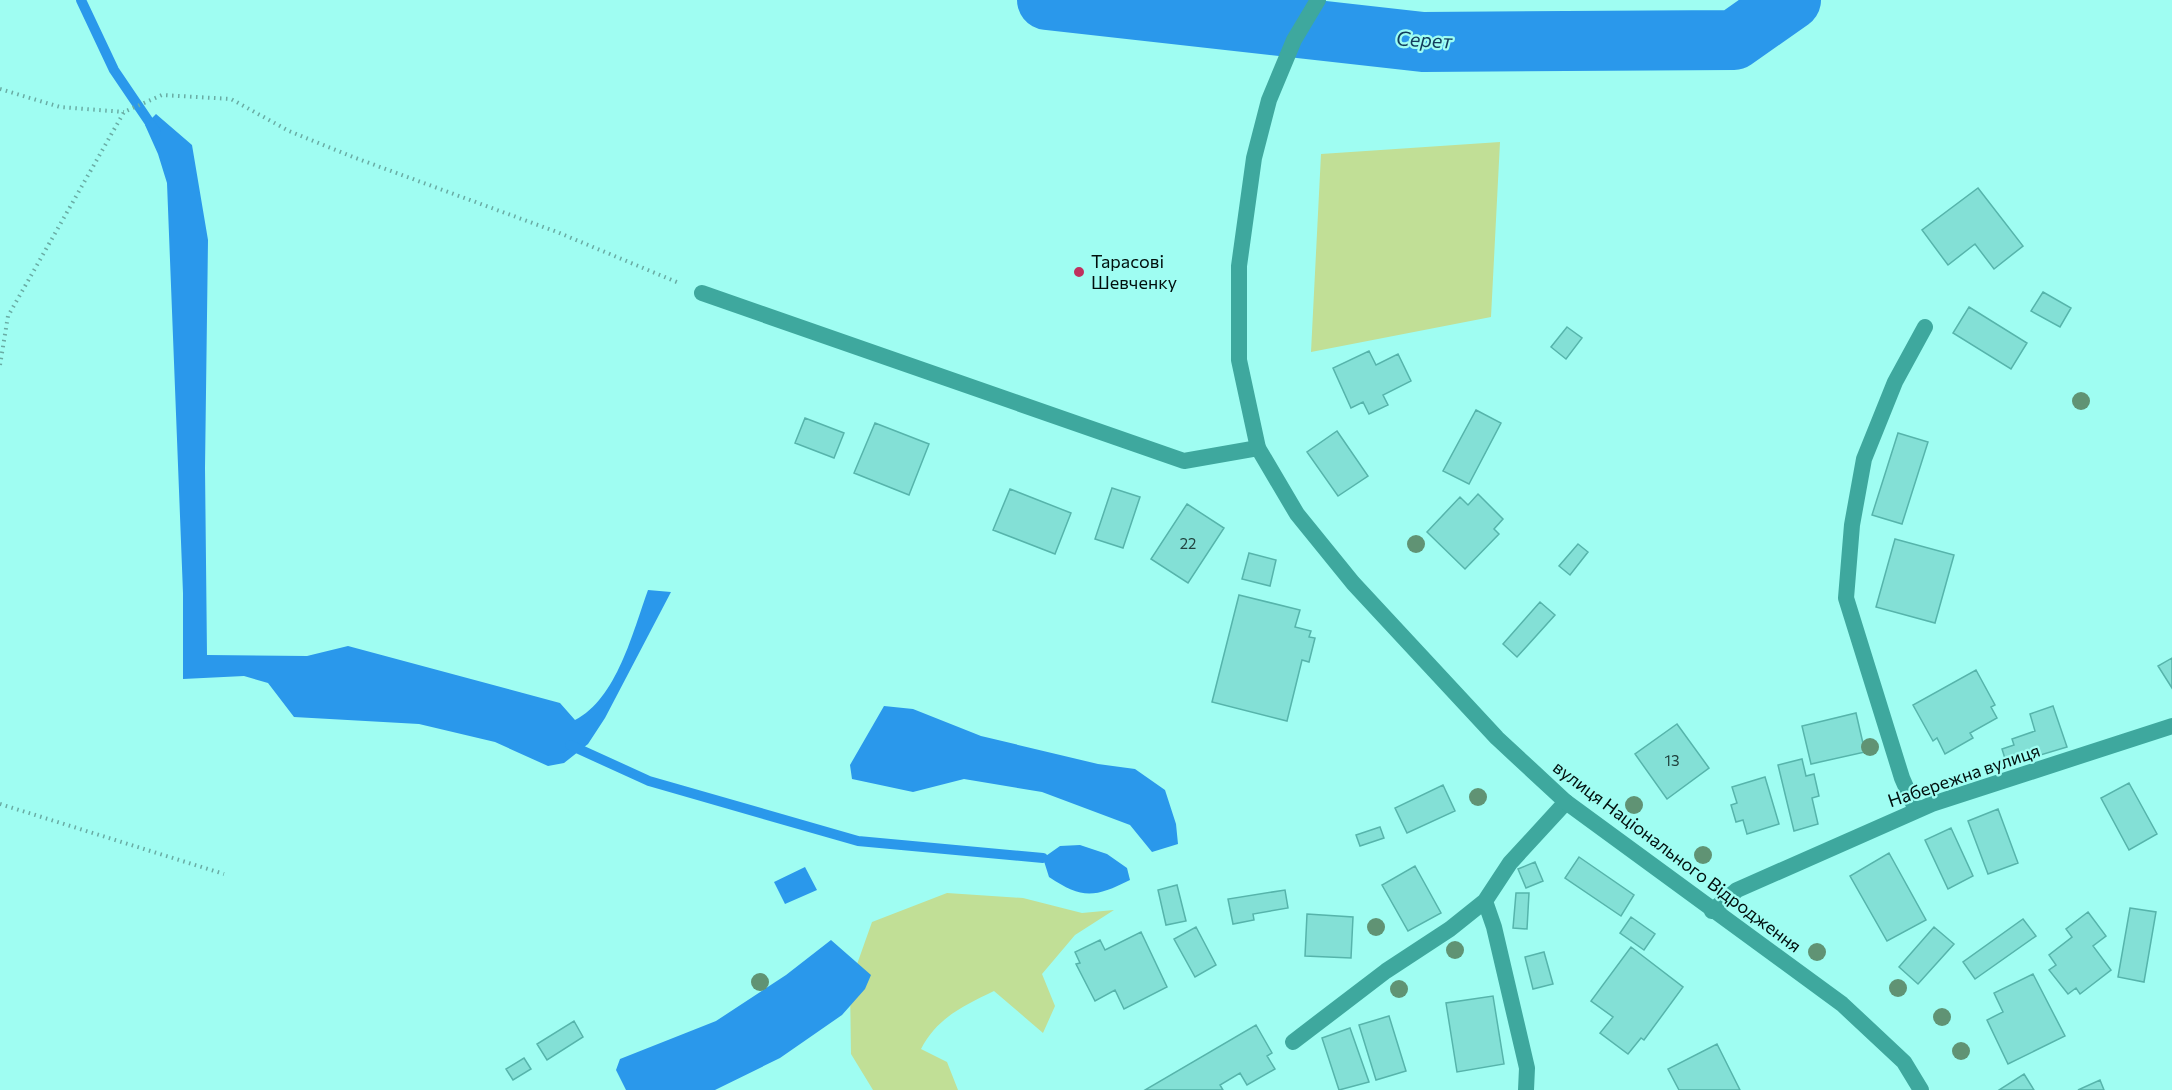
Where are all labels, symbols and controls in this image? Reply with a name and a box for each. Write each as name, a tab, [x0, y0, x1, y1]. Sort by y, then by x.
water label: Серет	[1396, 26, 1454, 53]
place label: Тарасові Шевченку	[1091, 250, 1177, 293]
marker: Тарасові Шевченку	[1072, 265, 1086, 279]
house number: 22	[1180, 534, 1196, 552]
street label: Набережна вулиця	[1885, 739, 2043, 811]
house number: 13	[1665, 751, 1679, 769]
street label: вулиця Національного Відродження	[1549, 756, 1806, 957]

